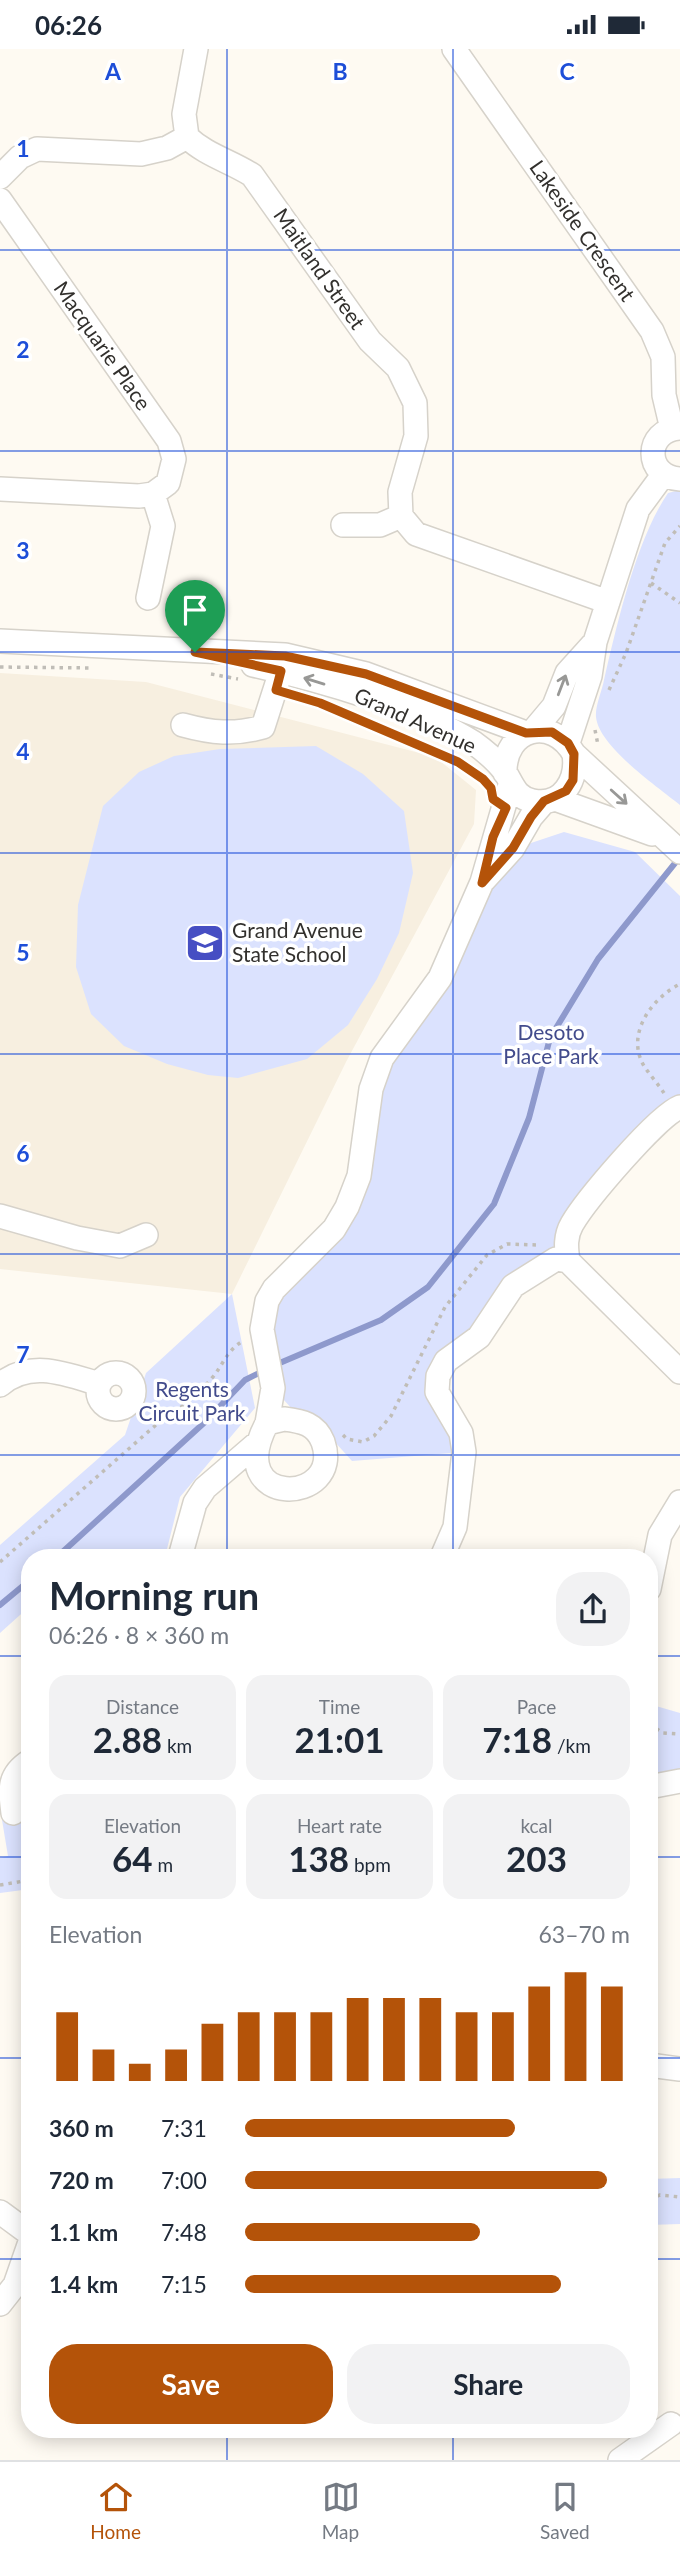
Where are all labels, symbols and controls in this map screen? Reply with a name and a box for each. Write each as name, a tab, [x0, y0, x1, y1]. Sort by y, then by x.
text: 06:26	[35, 9, 102, 41]
text: A	[104, 57, 122, 85]
text: B	[332, 57, 348, 85]
text: C	[559, 57, 575, 85]
text: 1	[16, 134, 30, 162]
street label: Lakeside Crescent	[525, 155, 641, 306]
street label: Maitland Street	[269, 203, 371, 334]
street label: Macquarie Place	[50, 276, 157, 414]
text: 2	[16, 335, 30, 363]
text: 3	[16, 536, 30, 564]
pin	[165, 580, 225, 652]
icon: arrive	[176, 591, 214, 629]
one-way arrow	[303, 673, 325, 686]
one-way arrow	[556, 675, 569, 696]
street label: Grand Avenue	[351, 682, 480, 758]
text: 4	[16, 737, 30, 765]
one-way arrow	[610, 789, 628, 805]
place label: Grand Avenue State School	[232, 917, 363, 966]
school or university icon: Grand Avenue State School	[184, 922, 226, 964]
text: 5	[16, 938, 30, 966]
park label: Desoto Place Park	[503, 1019, 599, 1068]
text: 6	[16, 1139, 30, 1167]
text: 7	[16, 1340, 30, 1368]
park label: Regents Circuit Park	[139, 1376, 246, 1425]
text: Morning run	[49, 1572, 259, 1618]
button: share	[556, 1572, 630, 1646]
text: 06:26 · 8 × 360 m	[49, 1621, 229, 1649]
text: Distance	[106, 1695, 179, 1718]
text: Time	[319, 1695, 360, 1718]
text: Pace	[517, 1695, 556, 1718]
text: 2.88	[93, 1718, 162, 1760]
text: 21:01	[294, 1718, 385, 1760]
text: 7:18	[482, 1718, 552, 1760]
text: km	[162, 1734, 192, 1757]
text: /km	[552, 1734, 591, 1757]
text: Elevation	[104, 1814, 181, 1837]
text: Heart rate	[297, 1814, 382, 1837]
text: kcal	[520, 1814, 553, 1837]
text: 64	[112, 1837, 153, 1879]
text: 138	[288, 1837, 349, 1879]
text: 203	[506, 1837, 567, 1879]
text: m	[153, 1853, 173, 1876]
text: bpm	[349, 1853, 391, 1876]
text: Elevation	[49, 1920, 142, 1948]
text: 63–70 m	[538, 1920, 630, 1948]
text: 360 m	[49, 2114, 114, 2142]
text: 7:31	[161, 2114, 207, 2142]
text: 720 m	[49, 2166, 114, 2194]
text: 7:00	[161, 2166, 207, 2194]
text: 1.1 km	[49, 2218, 118, 2246]
text: 7:48	[161, 2218, 207, 2246]
text: 1.4 km	[49, 2270, 118, 2298]
text: 7:15	[161, 2270, 207, 2298]
button: Save	[49, 2344, 333, 2424]
button: Share	[347, 2344, 630, 2424]
tab: Home	[90, 2478, 141, 2543]
tab: Map	[322, 2478, 360, 2543]
tab: Saved	[540, 2478, 590, 2543]

